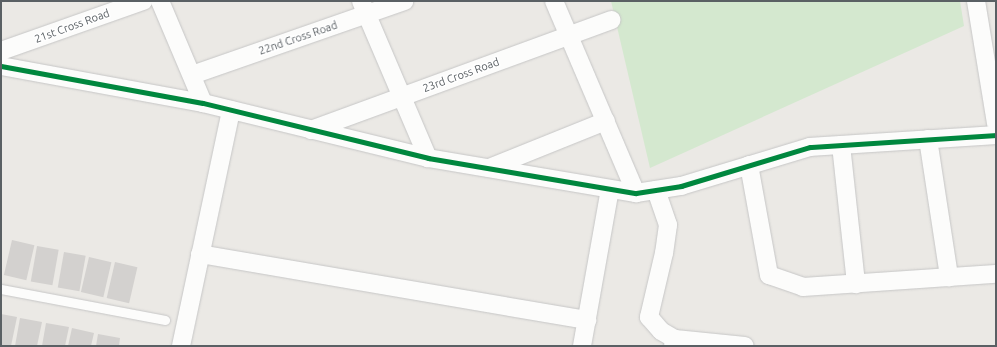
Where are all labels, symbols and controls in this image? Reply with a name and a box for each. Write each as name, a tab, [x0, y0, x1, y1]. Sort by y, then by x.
street label: 21st Cross Road	[33, 6, 111, 46]
street label: 22nd Cross Road	[257, 18, 339, 58]
street label: 23rd Cross Road	[421, 55, 501, 95]

